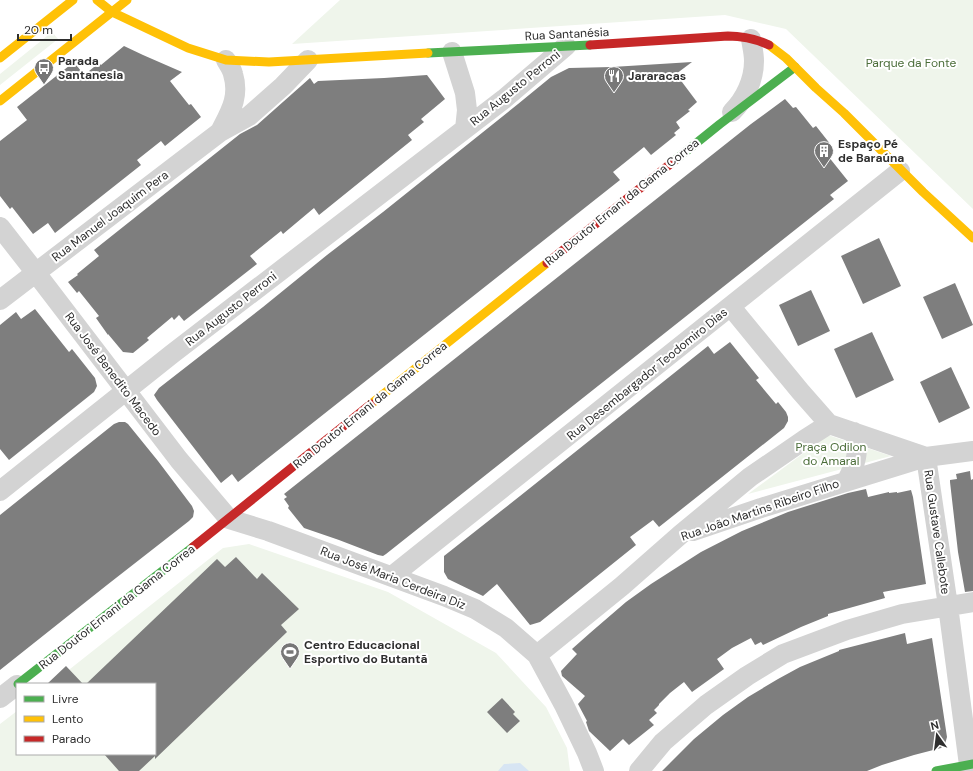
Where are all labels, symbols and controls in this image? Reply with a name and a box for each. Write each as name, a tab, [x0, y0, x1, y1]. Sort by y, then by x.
scale bar	[18, 16, 71, 42]
text: 20 m	[24, 22, 53, 38]
street label: Rua Santanésia	[524, 24, 610, 44]
street label: Rua Augusto Perroni	[467, 47, 563, 129]
place label: Parada Santanesia	[58, 53, 123, 83]
park label: Parque da Fonte	[866, 55, 956, 71]
bus stop icon: Parada Santanesia	[33, 57, 55, 85]
restaurant icon: Jararacas	[603, 65, 625, 93]
place label: Jararacas	[628, 68, 686, 84]
street label: Rua Doutor Ernani da Gama Correa	[542, 135, 702, 269]
place label: Espaço Pé de Baraúna	[838, 136, 904, 166]
building icon: Espaço Pé de Baraúna	[813, 140, 835, 168]
street label: Rua Manuel Joaquim Pera	[48, 167, 172, 265]
street label: Rua Augusto Perroni	[182, 268, 280, 350]
street label: Rua Desembargador Teodomiro Dias	[563, 304, 731, 444]
street label: Rua José Benedito Macedo	[61, 309, 165, 439]
street label: Rua Doutor Ernani da Gama Correa	[290, 338, 450, 472]
park label: Praça Odilon do Amaral	[796, 439, 867, 469]
street label: Rua Gustave Callebote	[920, 469, 954, 595]
street label: Rua João Martins Ribeiro Filho	[679, 475, 841, 545]
street label: Rua Doutor Ernani da Gama Correa	[36, 541, 198, 673]
street label: Rua José Maria Cerdeira Diz	[318, 543, 468, 613]
place label: Centro Educacional Esportivo do Butantã	[304, 637, 428, 667]
sports icon: Centro Educacional Esportivo do Butantã	[279, 641, 301, 669]
legend	[16, 683, 156, 755]
text: Livre	[52, 691, 79, 707]
text: Lento	[52, 711, 83, 727]
north arrow	[917, 715, 957, 755]
text: N	[929, 718, 940, 733]
text: Parado	[52, 731, 91, 747]

